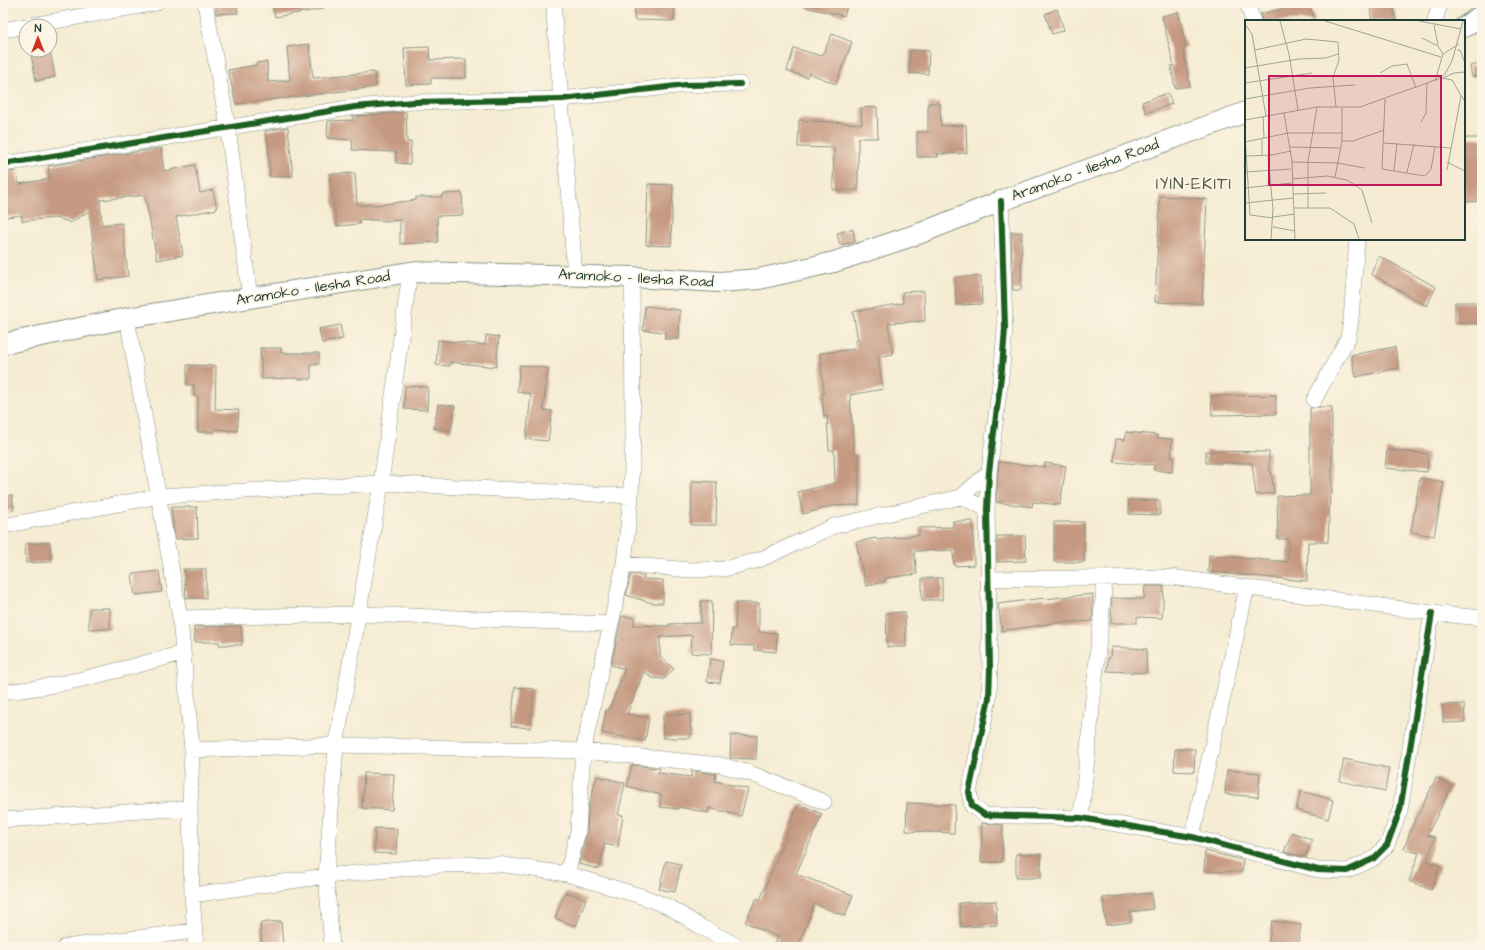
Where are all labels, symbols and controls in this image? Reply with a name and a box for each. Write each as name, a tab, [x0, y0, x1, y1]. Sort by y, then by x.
north arrow	[18, 18, 58, 58]
inset map	[1245, 20, 1465, 240]
text: N	[35, 21, 42, 36]
street label: Aramoko - Ilesha Road	[1008, 133, 1162, 207]
district label: IYIN-EKITI	[1156, 172, 1232, 196]
street label: Aramoko - Ilesha Road	[558, 263, 715, 293]
street label: Aramoko - Ilesha Road	[234, 265, 392, 311]

